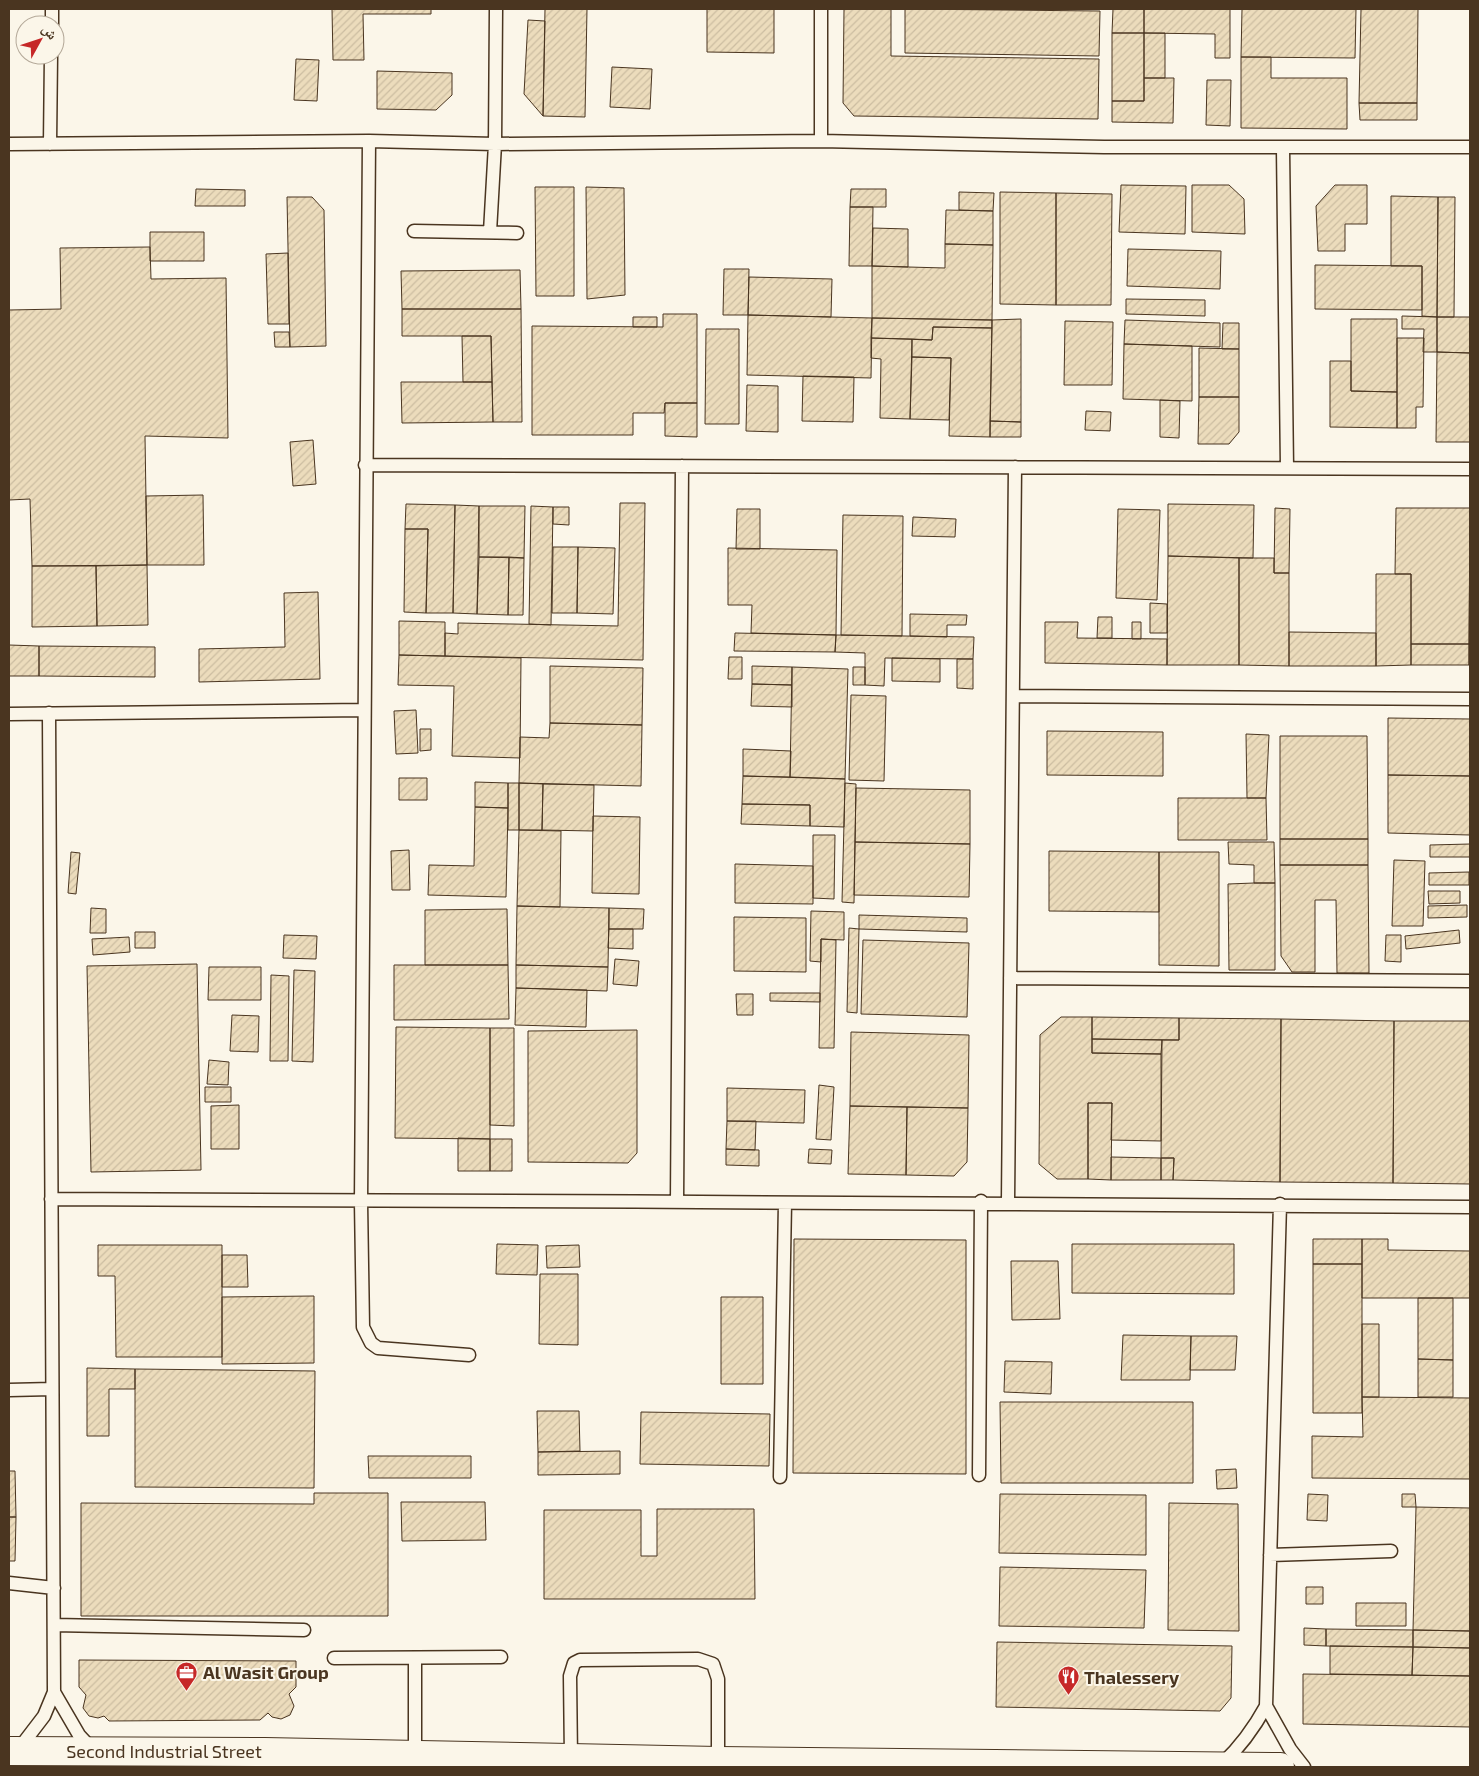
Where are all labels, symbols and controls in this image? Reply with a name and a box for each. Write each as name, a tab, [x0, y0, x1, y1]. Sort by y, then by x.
north arrow	[15, 15, 65, 65]
text: ش	[38, 20, 62, 43]
office icon: Al Wasit Group	[175, 1660, 199, 1691]
place label: Al Wasit Group	[203, 1661, 329, 1683]
restaurant icon: Thalessery	[1056, 1665, 1080, 1696]
place label: Thalessery	[1084, 1666, 1180, 1688]
street label: Second Industrial Street	[66, 1740, 262, 1762]

